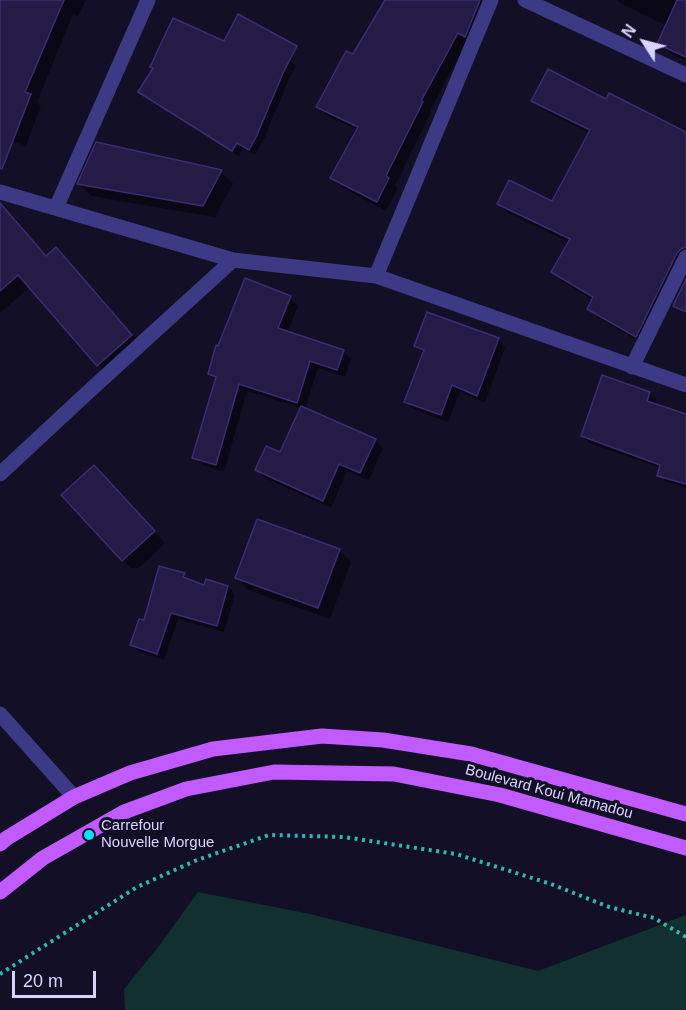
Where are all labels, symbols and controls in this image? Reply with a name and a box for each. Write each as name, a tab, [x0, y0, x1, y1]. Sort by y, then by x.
north arrow	[614, 12, 674, 72]
text: N	[619, 21, 639, 41]
street label: Boulevard Koui Mamadou	[463, 761, 635, 823]
place label: Carrefour Nouvelle Morgue	[101, 817, 214, 852]
marker: Carrefour Nouvelle Morgue	[82, 828, 96, 842]
scale bar	[15, 959, 99, 997]
text: 20 m	[23, 971, 63, 991]

